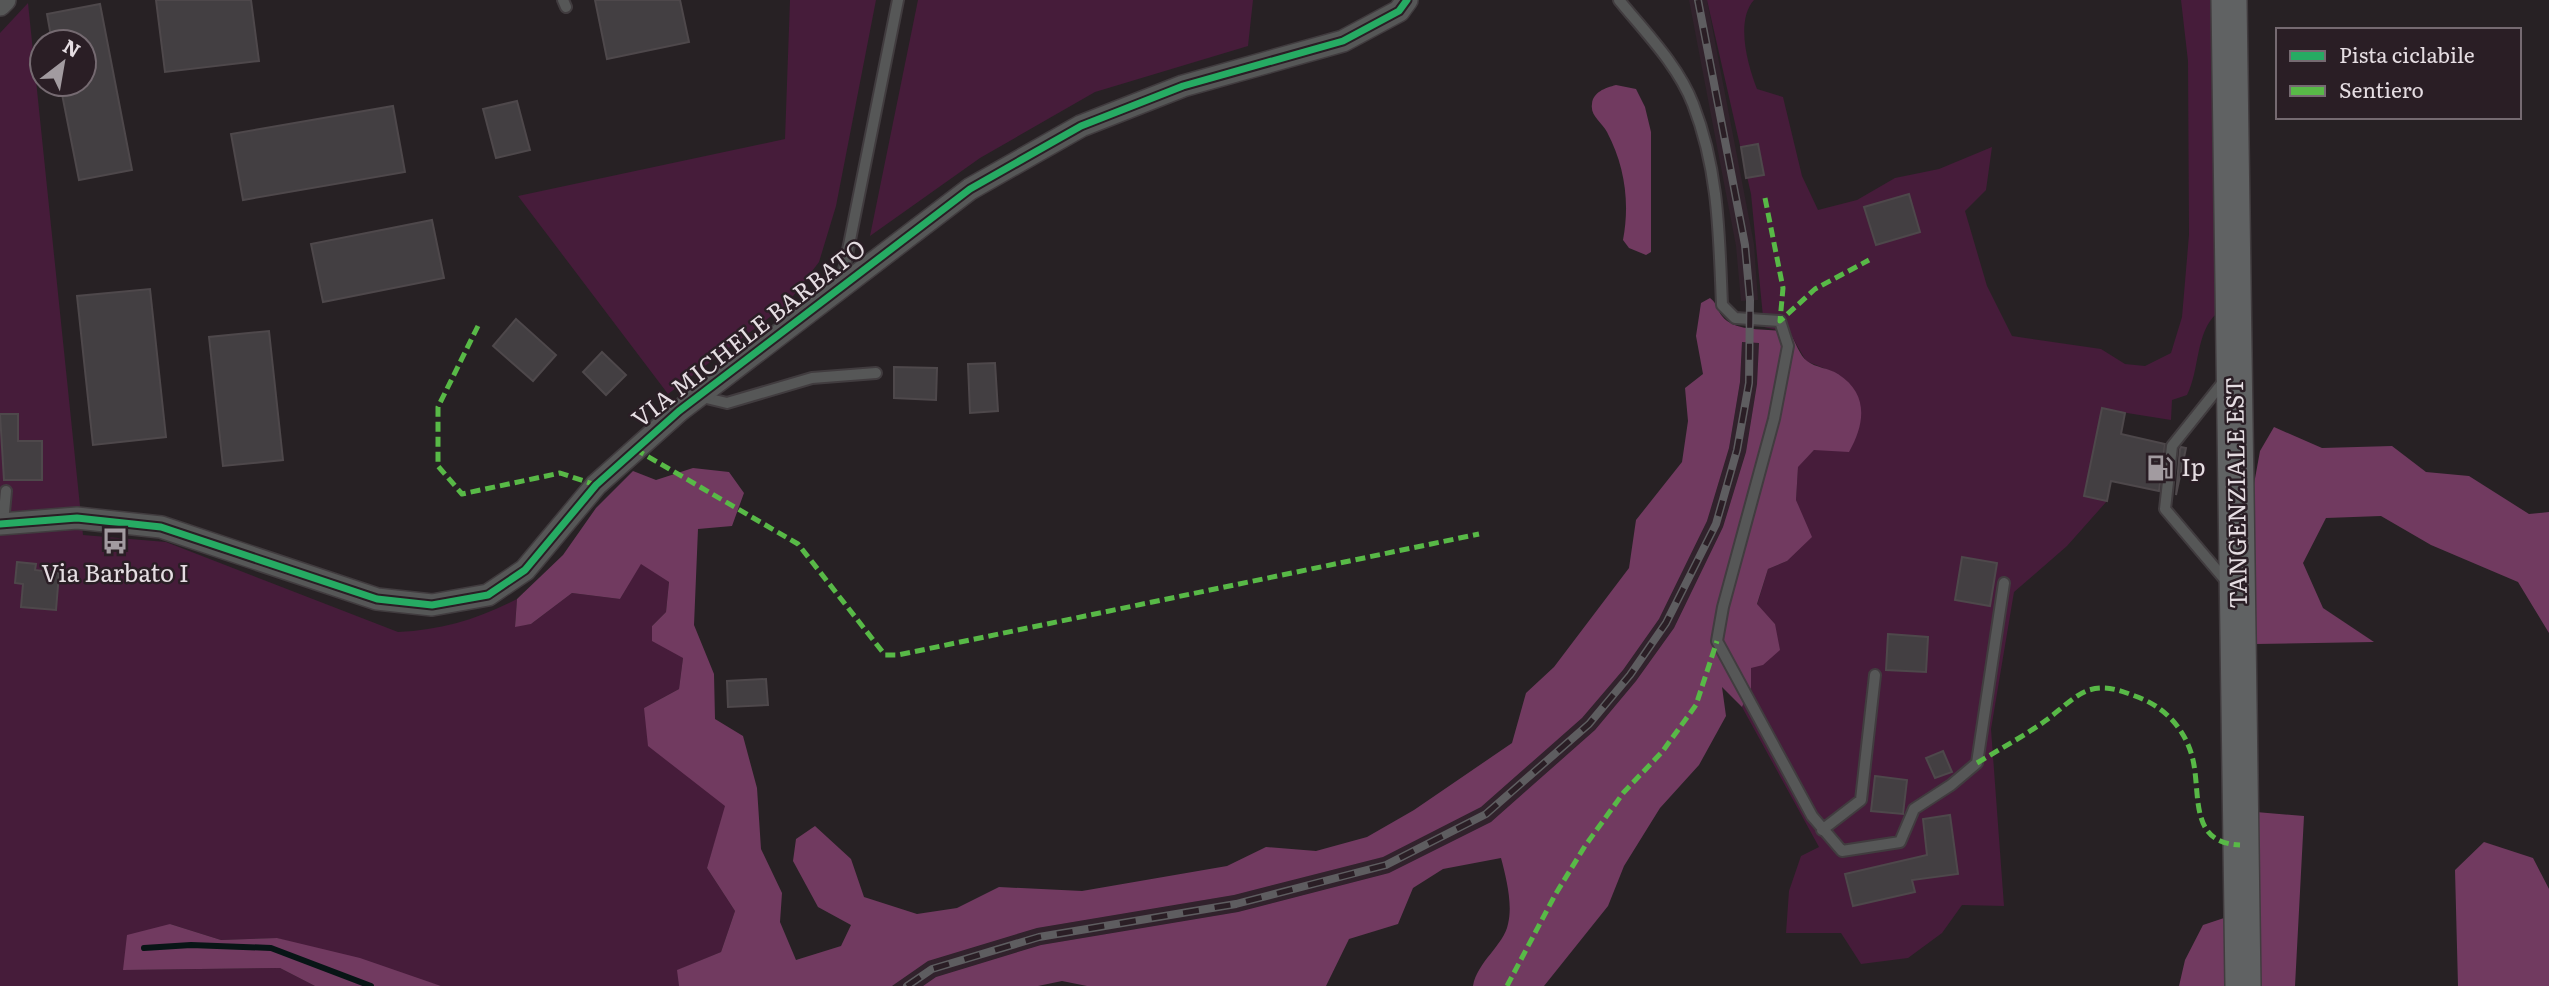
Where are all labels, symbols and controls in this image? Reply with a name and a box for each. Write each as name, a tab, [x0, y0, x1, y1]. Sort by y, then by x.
north arrow	[28, 28, 98, 98]
legend	[2276, 28, 2521, 119]
text: N	[58, 31, 86, 64]
text: Pista ciclabile	[2339, 38, 2475, 69]
text: Sentiero	[2339, 73, 2424, 104]
street label: VIA MICHELE BARBATO	[623, 229, 872, 435]
street label: TANGENZIALE EST	[2215, 377, 2254, 609]
place label: Ip	[2181, 448, 2206, 483]
fuel station icon: Ip	[2145, 453, 2175, 483]
bus stop icon: Via Barbato I	[100, 526, 130, 556]
place label: Via Barbato I	[41, 554, 189, 589]

